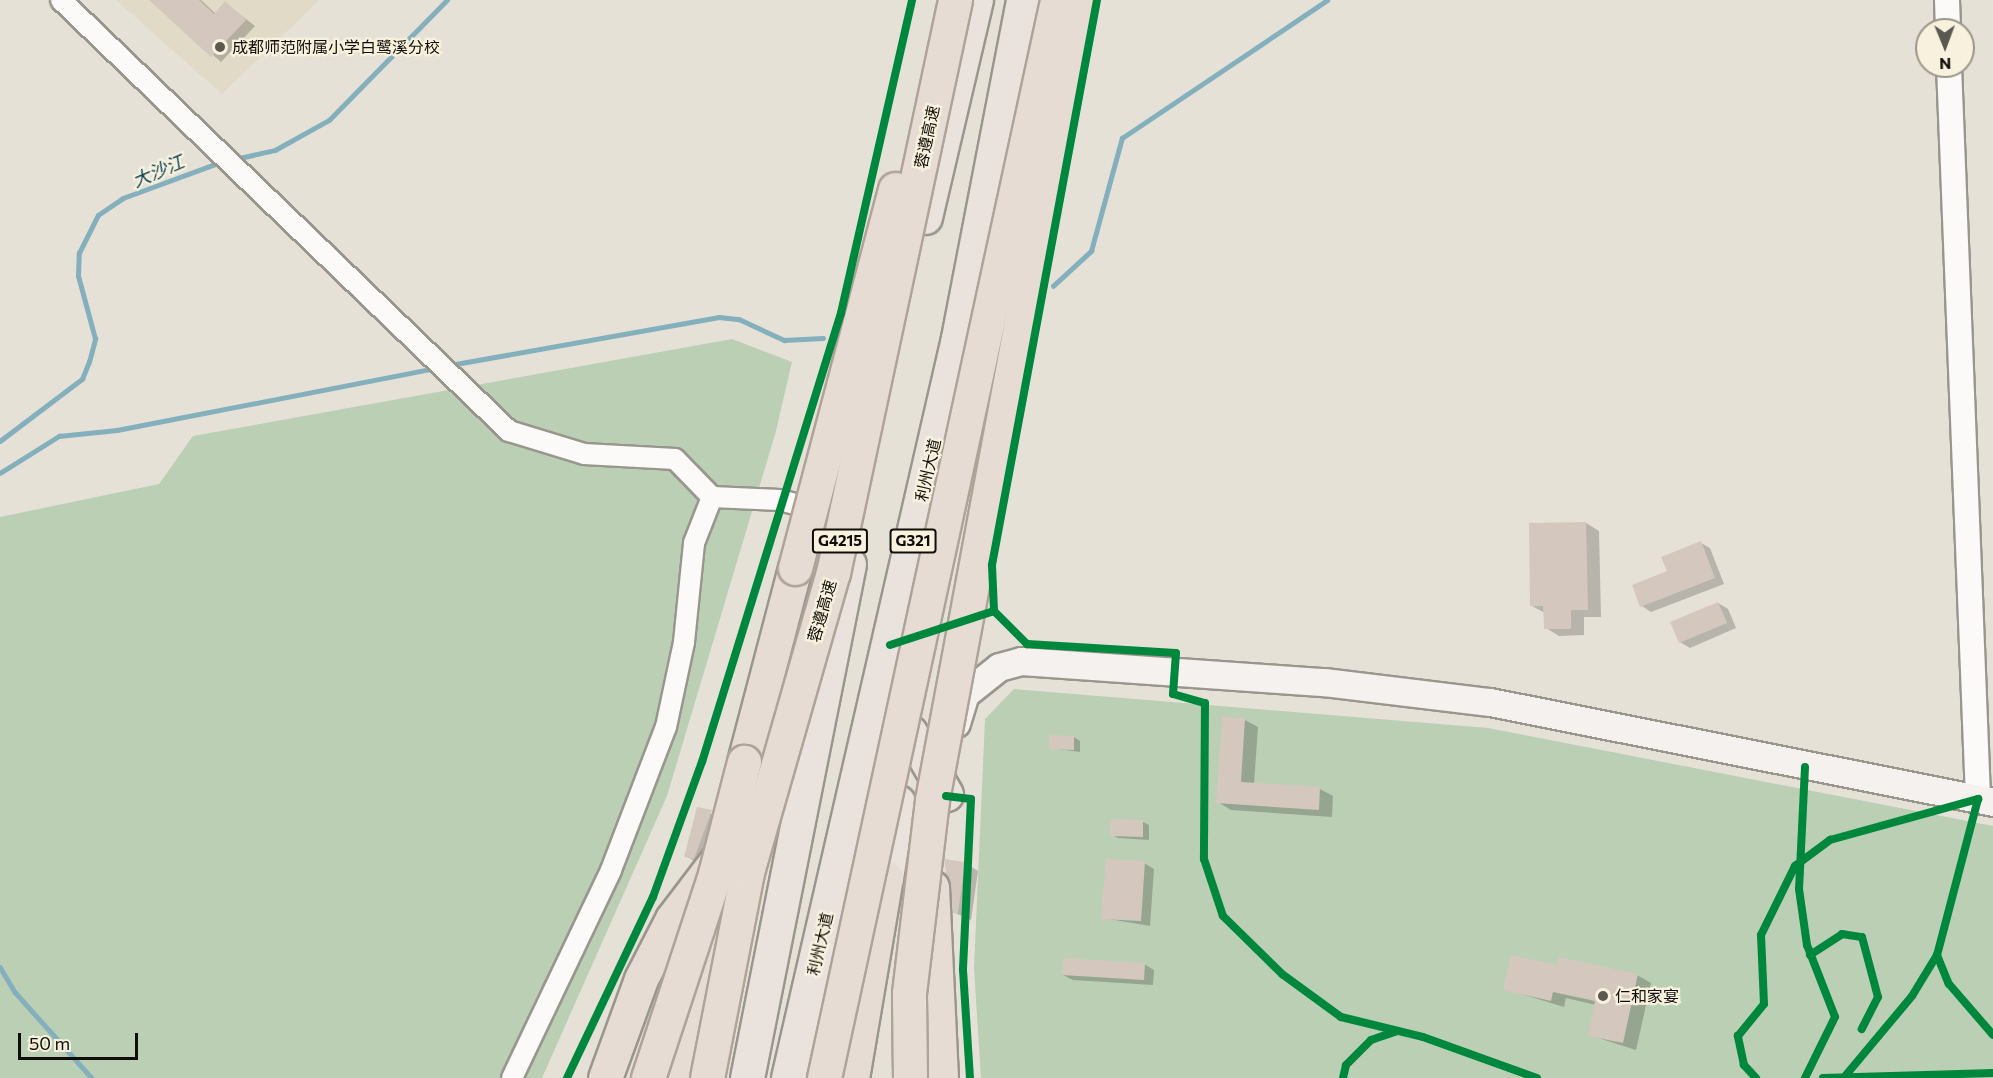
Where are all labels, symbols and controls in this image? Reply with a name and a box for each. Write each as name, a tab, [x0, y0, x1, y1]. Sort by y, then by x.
north arrow	[1915, 18, 1975, 78]
place label: 成都师范附属小学白鹭溪分校	[232, 37, 440, 57]
marker: 成都师范附属小学白鹭溪分校	[213, 40, 227, 54]
text: N	[1939, 55, 1951, 74]
street label: 蓉遵高速	[911, 104, 943, 170]
water label: 大沙江	[129, 151, 187, 191]
street label: 利州大道	[911, 437, 945, 503]
road number: G4215	[812, 529, 868, 553]
road number: G321	[889, 529, 937, 553]
street label: 蓉遵高速	[804, 578, 840, 644]
street label: 利州大道	[803, 911, 837, 977]
place label: 仁和家宴	[1615, 986, 1679, 1006]
marker: 仁和家宴	[1596, 989, 1610, 1003]
scale bar	[21, 1021, 141, 1059]
text: 50 m	[29, 1032, 70, 1054]

